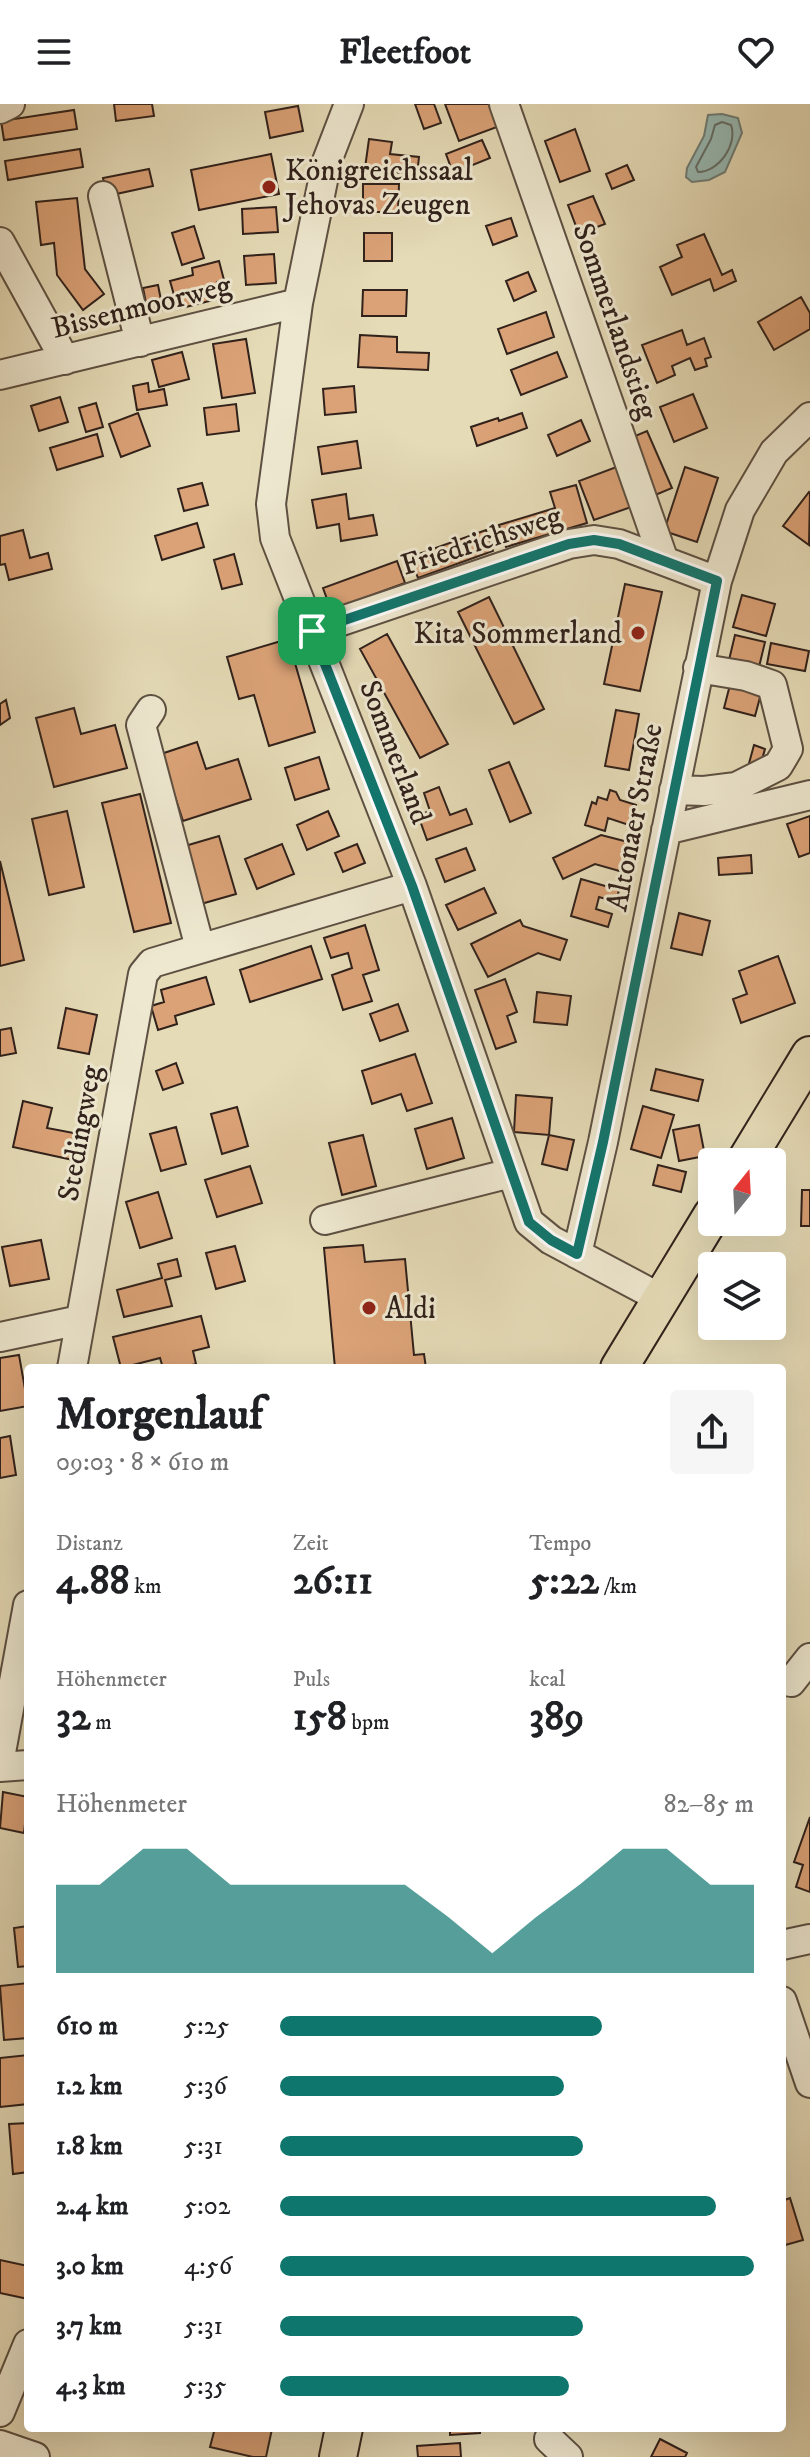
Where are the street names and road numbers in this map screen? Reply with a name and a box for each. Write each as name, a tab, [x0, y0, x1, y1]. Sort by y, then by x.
street label: Sommerlandstieg	[564, 218, 666, 425]
street label: Bissenmoorweg	[48, 267, 235, 348]
street label: Friedrichsweg	[396, 498, 567, 585]
street label: Sommerland	[350, 675, 439, 830]
street label: Altonaer Straße	[599, 720, 672, 914]
street label: Stedingweg	[50, 1062, 111, 1204]

